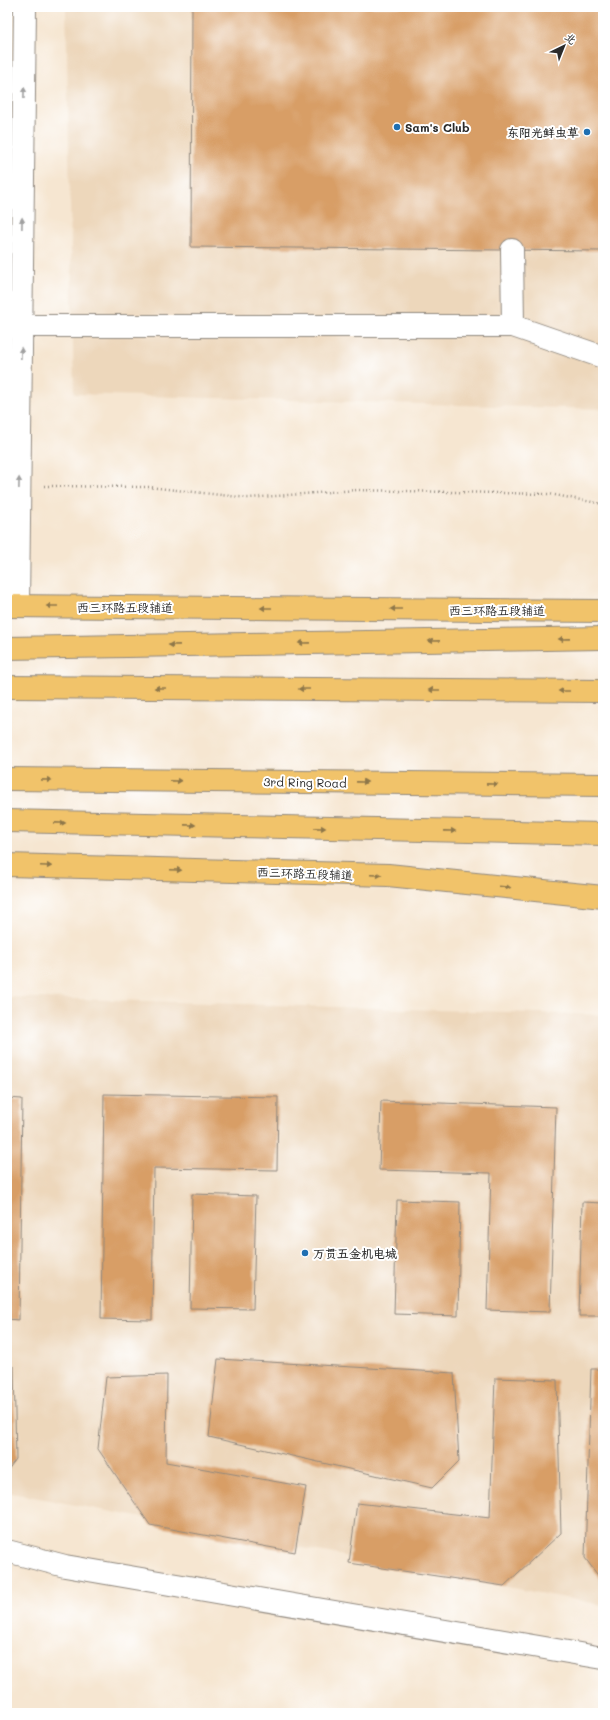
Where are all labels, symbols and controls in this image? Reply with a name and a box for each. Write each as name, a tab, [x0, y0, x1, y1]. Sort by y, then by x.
north arrow	[544, 26, 584, 66]
text: 北	[562, 29, 580, 48]
one-way arrow	[21, 86, 27, 99]
place label: Sam's Club	[405, 119, 470, 135]
marker: Sam's Club	[392, 122, 402, 132]
place label: 东阳光鲜虫草	[507, 124, 579, 140]
marker: 东阳光鲜虫草	[582, 127, 592, 137]
one-way arrow	[19, 216, 25, 229]
one-way arrow	[18, 346, 24, 359]
one-way arrow	[16, 476, 22, 489]
street label: 西三环路五段辅道	[77, 599, 173, 615]
street label: 西三环路五段辅道	[449, 602, 545, 618]
one-way arrow	[45, 603, 58, 609]
one-way arrow	[259, 605, 272, 611]
one-way arrow	[389, 606, 402, 612]
one-way arrow	[557, 636, 570, 642]
one-way arrow	[427, 638, 440, 644]
one-way arrow	[297, 640, 310, 646]
one-way arrow	[167, 642, 180, 648]
one-way arrow	[153, 685, 166, 691]
one-way arrow	[297, 686, 310, 692]
one-way arrow	[427, 687, 440, 693]
one-way arrow	[557, 688, 570, 694]
street label: 3rd Ring Road	[263, 773, 347, 791]
one-way arrow	[40, 777, 53, 783]
one-way arrow	[170, 778, 183, 784]
one-way arrow	[356, 779, 368, 786]
one-way arrow	[486, 781, 499, 787]
one-way arrow	[54, 819, 66, 826]
one-way arrow	[184, 822, 196, 829]
one-way arrow	[314, 825, 327, 831]
one-way arrow	[444, 828, 457, 834]
one-way arrow	[40, 863, 53, 869]
street label: 西三环路五段辅道	[257, 863, 353, 883]
one-way arrow	[170, 866, 182, 873]
one-way arrow	[370, 872, 383, 878]
one-way arrow	[499, 884, 511, 890]
place label: 万贯五金机电城	[313, 1245, 397, 1261]
marker: 万贯五金机电城	[300, 1248, 310, 1258]

